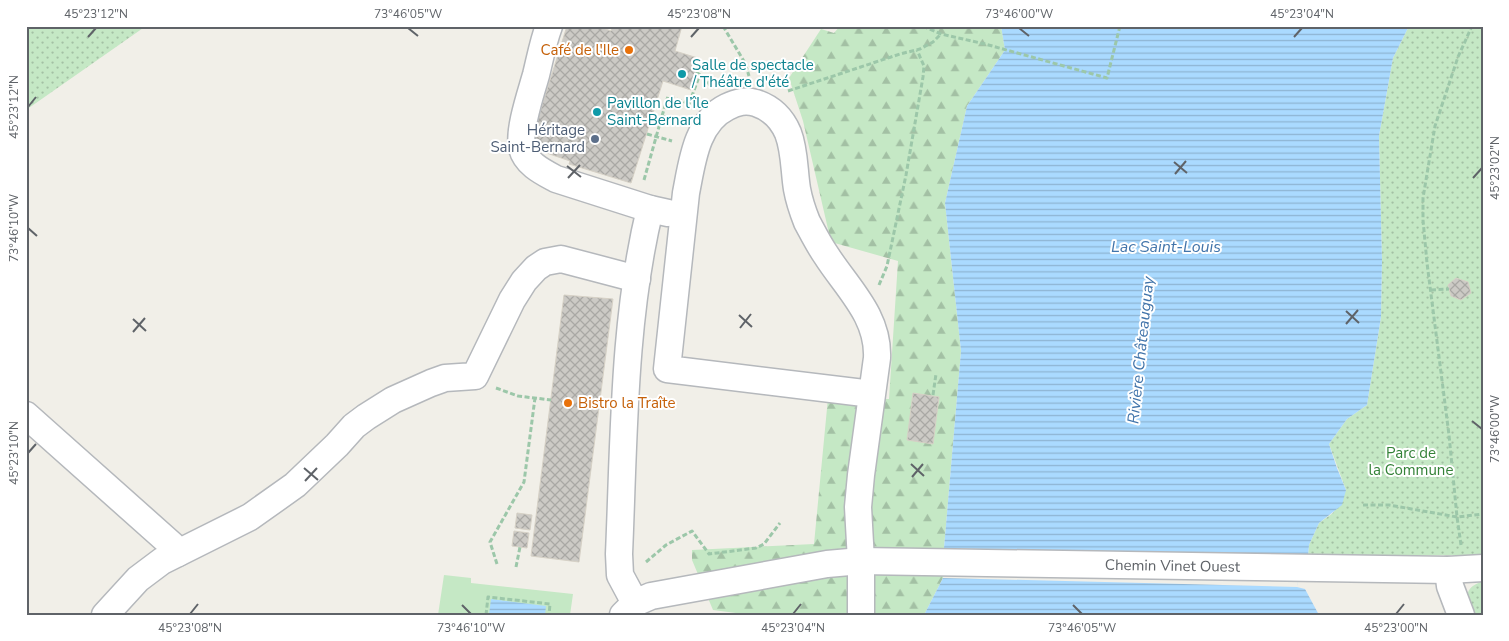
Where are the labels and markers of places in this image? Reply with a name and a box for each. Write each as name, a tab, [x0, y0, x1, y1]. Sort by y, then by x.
place label: Café de l'Ile	[541, 40, 619, 60]
marker: Café de l'Ile	[623, 44, 635, 56]
place label: Salle de spectacle / Théâtre d'été	[691, 55, 814, 92]
marker: Salle de spectacle / Théâtre d'été	[676, 68, 688, 80]
place label: Pavillon de l’île Saint-Bernard	[607, 93, 709, 130]
marker: Pavillon de l’île Saint-Bernard	[591, 106, 603, 118]
place label: Héritage Saint-Bernard	[490, 120, 585, 157]
marker: Héritage Saint-Bernard	[589, 133, 601, 145]
place label: Bistro la Traîte	[578, 393, 676, 413]
marker: Bistro la Traîte	[562, 397, 574, 409]

